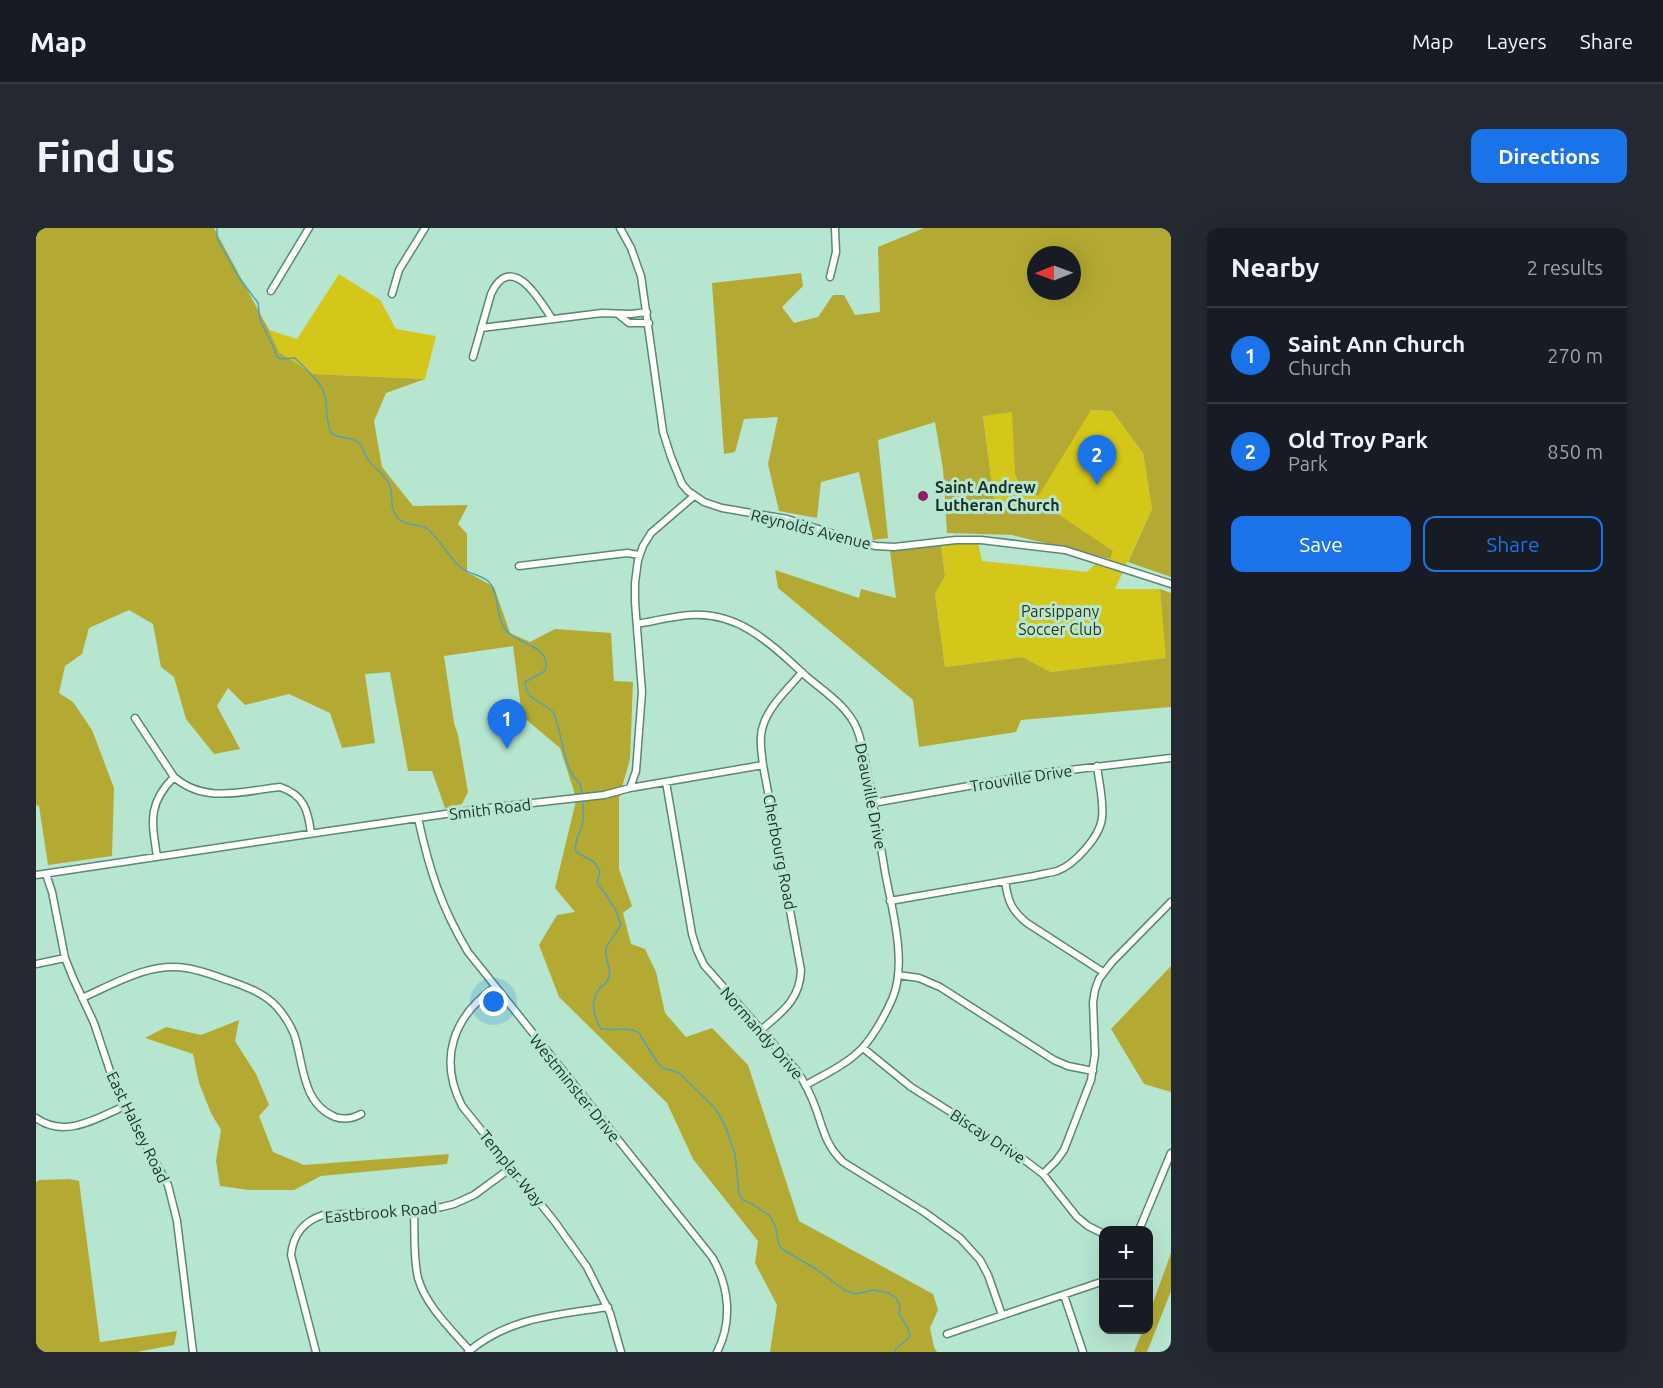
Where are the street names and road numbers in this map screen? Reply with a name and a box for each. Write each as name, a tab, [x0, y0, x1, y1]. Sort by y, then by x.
street label: Reynolds Avenue	[749, 505, 873, 553]
street label: Deauville Drive	[852, 741, 890, 851]
street label: Trouville Drive	[969, 761, 1073, 795]
street label: Cherbourg Road	[760, 793, 800, 911]
street label: Smith Road	[448, 795, 532, 823]
street label: Normandy Drive	[717, 983, 807, 1083]
street label: Westminster Drive	[526, 1031, 624, 1145]
street label: East Halsey Road	[103, 1068, 173, 1186]
street label: Biscay Drive	[947, 1105, 1029, 1167]
street label: Templar Way	[476, 1126, 548, 1210]
street label: Eastbrook Road	[324, 1198, 438, 1226]

